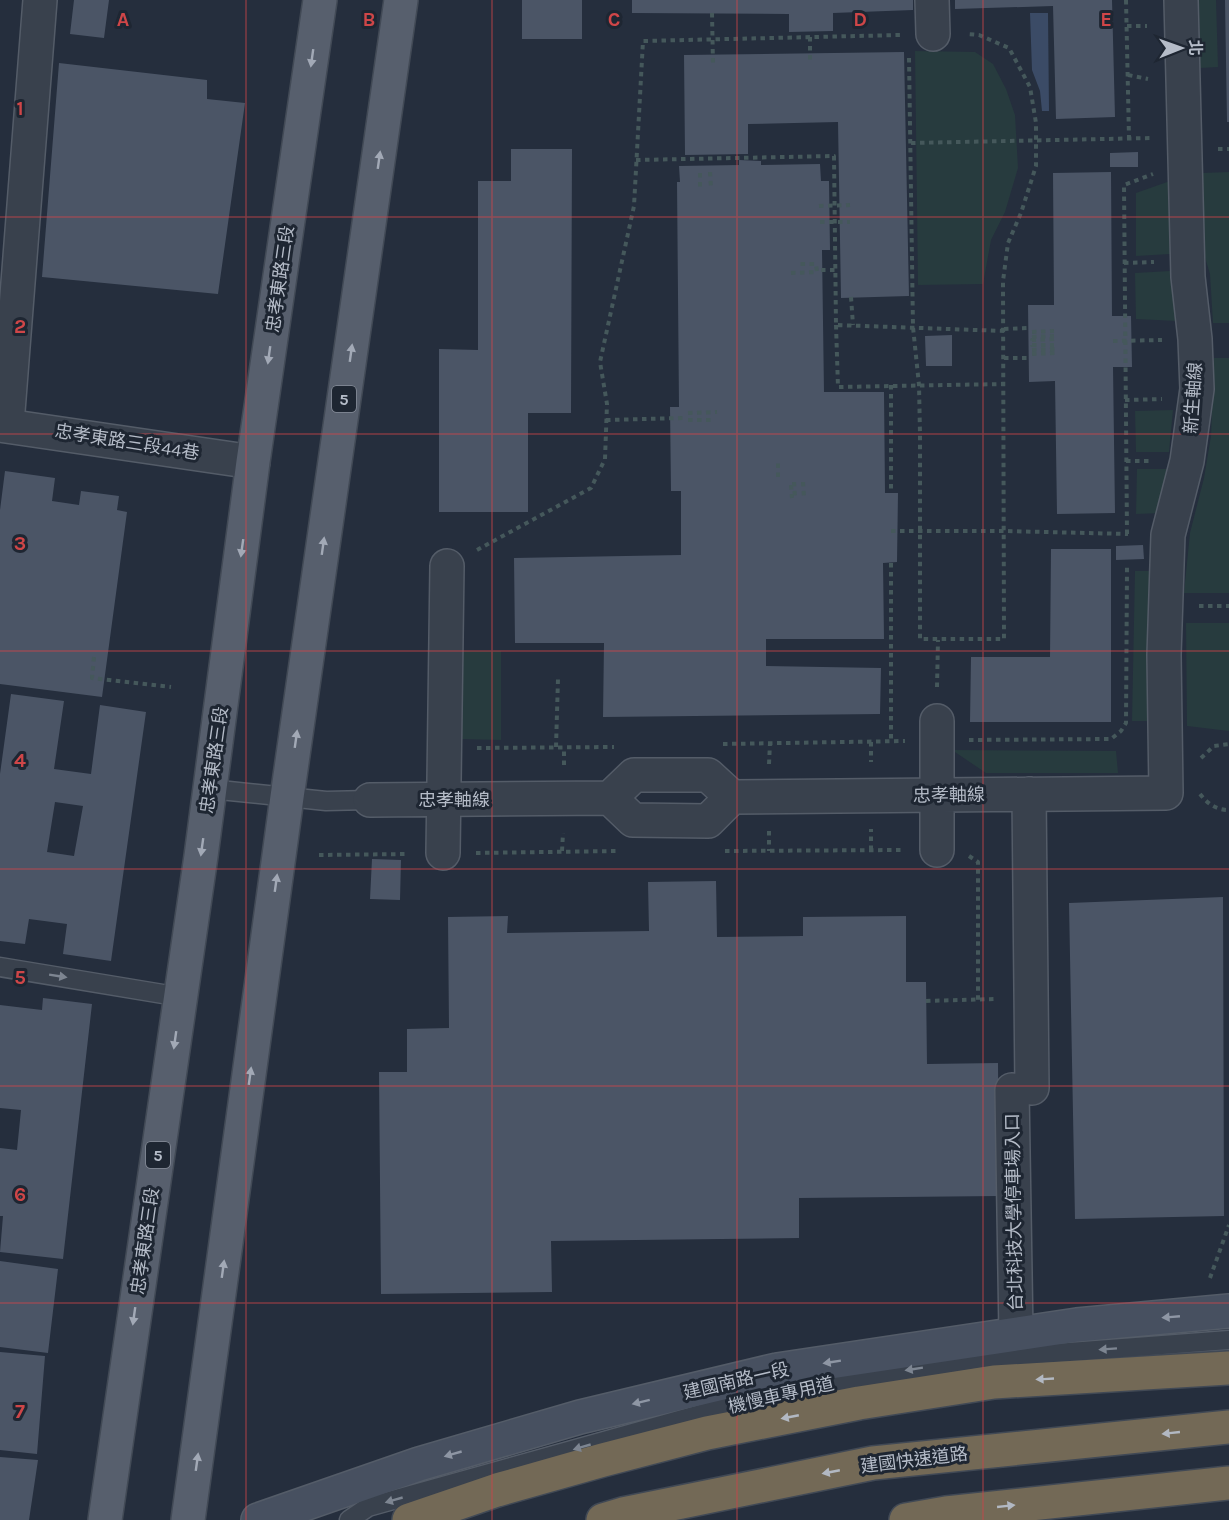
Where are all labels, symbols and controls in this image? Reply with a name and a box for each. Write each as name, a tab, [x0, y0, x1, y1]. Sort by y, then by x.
text: A	[117, 8, 130, 31]
text: B	[363, 8, 375, 31]
text: C	[608, 8, 620, 31]
text: D	[853, 8, 867, 31]
text: E	[1100, 8, 1112, 31]
north arrow	[1151, 18, 1211, 78]
text: 北	[1186, 40, 1205, 56]
one-way arrow	[307, 49, 316, 68]
text: 1	[16, 97, 24, 120]
one-way arrow	[374, 151, 383, 170]
street label: 忠孝東路三段	[262, 224, 298, 334]
text: 2	[14, 315, 26, 338]
one-way arrow	[346, 344, 355, 363]
one-way arrow	[265, 345, 274, 364]
street label: 新生軸線	[1180, 361, 1206, 435]
road number: 5	[332, 386, 356, 412]
street label: 忠孝東路三段44巷	[53, 420, 201, 464]
text: 3	[14, 532, 26, 555]
one-way arrow	[319, 537, 328, 556]
one-way arrow	[237, 539, 247, 558]
street label: 忠孝東路三段	[196, 705, 232, 815]
one-way arrow	[291, 730, 300, 749]
text: 4	[14, 749, 26, 772]
street label: 忠孝軸線	[913, 783, 985, 807]
street label: 忠孝軸線	[418, 789, 490, 811]
one-way arrow	[198, 838, 207, 857]
one-way arrow	[272, 873, 281, 892]
text: 5	[14, 966, 26, 989]
one-way arrow	[48, 972, 67, 981]
one-way arrow	[170, 1031, 179, 1050]
one-way arrow	[245, 1066, 254, 1085]
street label: 台北科技大學停車場入口	[1001, 1113, 1027, 1311]
road number: 5	[146, 1142, 170, 1168]
text: 6	[14, 1183, 26, 1206]
street label: 忠孝東路三段	[127, 1186, 163, 1296]
one-way arrow	[219, 1259, 228, 1278]
one-way arrow	[130, 1307, 139, 1326]
one-way arrow	[1161, 1312, 1180, 1322]
one-way arrow	[1098, 1344, 1117, 1354]
one-way arrow	[822, 1357, 841, 1366]
street label: 建國南路一段	[681, 1358, 791, 1404]
one-way arrow	[904, 1365, 923, 1374]
street label: 機慢車專用道	[726, 1372, 836, 1418]
one-way arrow	[1035, 1375, 1054, 1384]
one-way arrow	[632, 1398, 651, 1408]
text: 7	[15, 1400, 25, 1423]
one-way arrow	[780, 1413, 799, 1422]
one-way arrow	[1161, 1428, 1180, 1438]
one-way arrow	[572, 1443, 590, 1452]
street label: 建國快速道路	[859, 1443, 969, 1477]
one-way arrow	[444, 1450, 462, 1459]
one-way arrow	[192, 1453, 201, 1472]
one-way arrow	[821, 1468, 840, 1477]
one-way arrow	[385, 1496, 403, 1505]
one-way arrow	[997, 1502, 1016, 1511]

